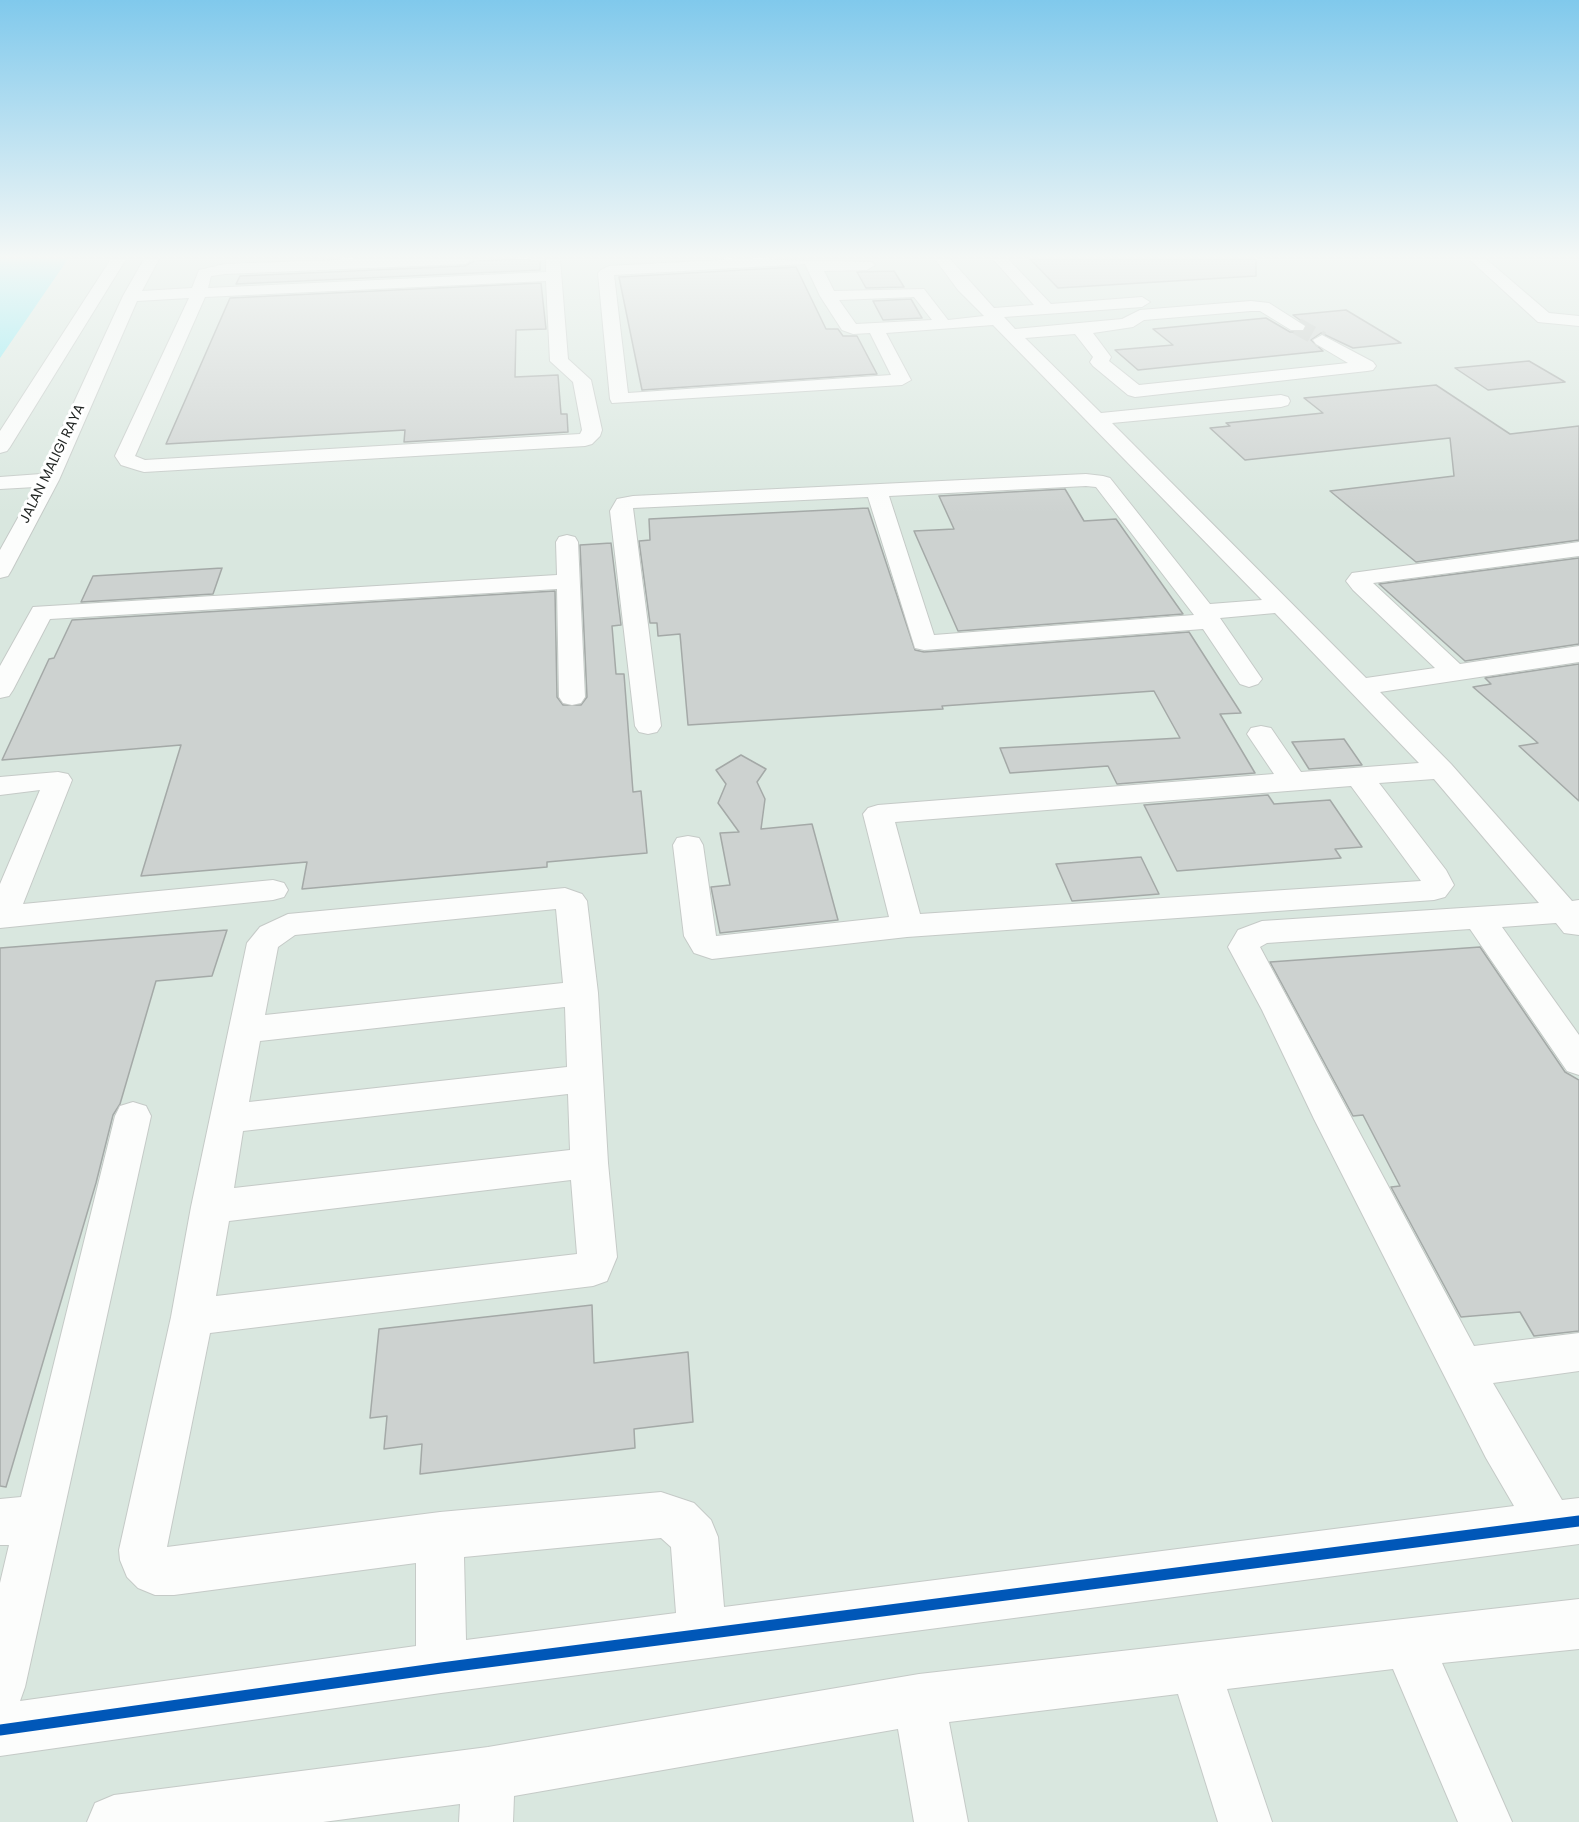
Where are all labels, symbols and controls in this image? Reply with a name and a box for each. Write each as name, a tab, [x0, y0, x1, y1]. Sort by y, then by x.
street label: JALAN MALIGI RAYA	[17, 402, 89, 526]

